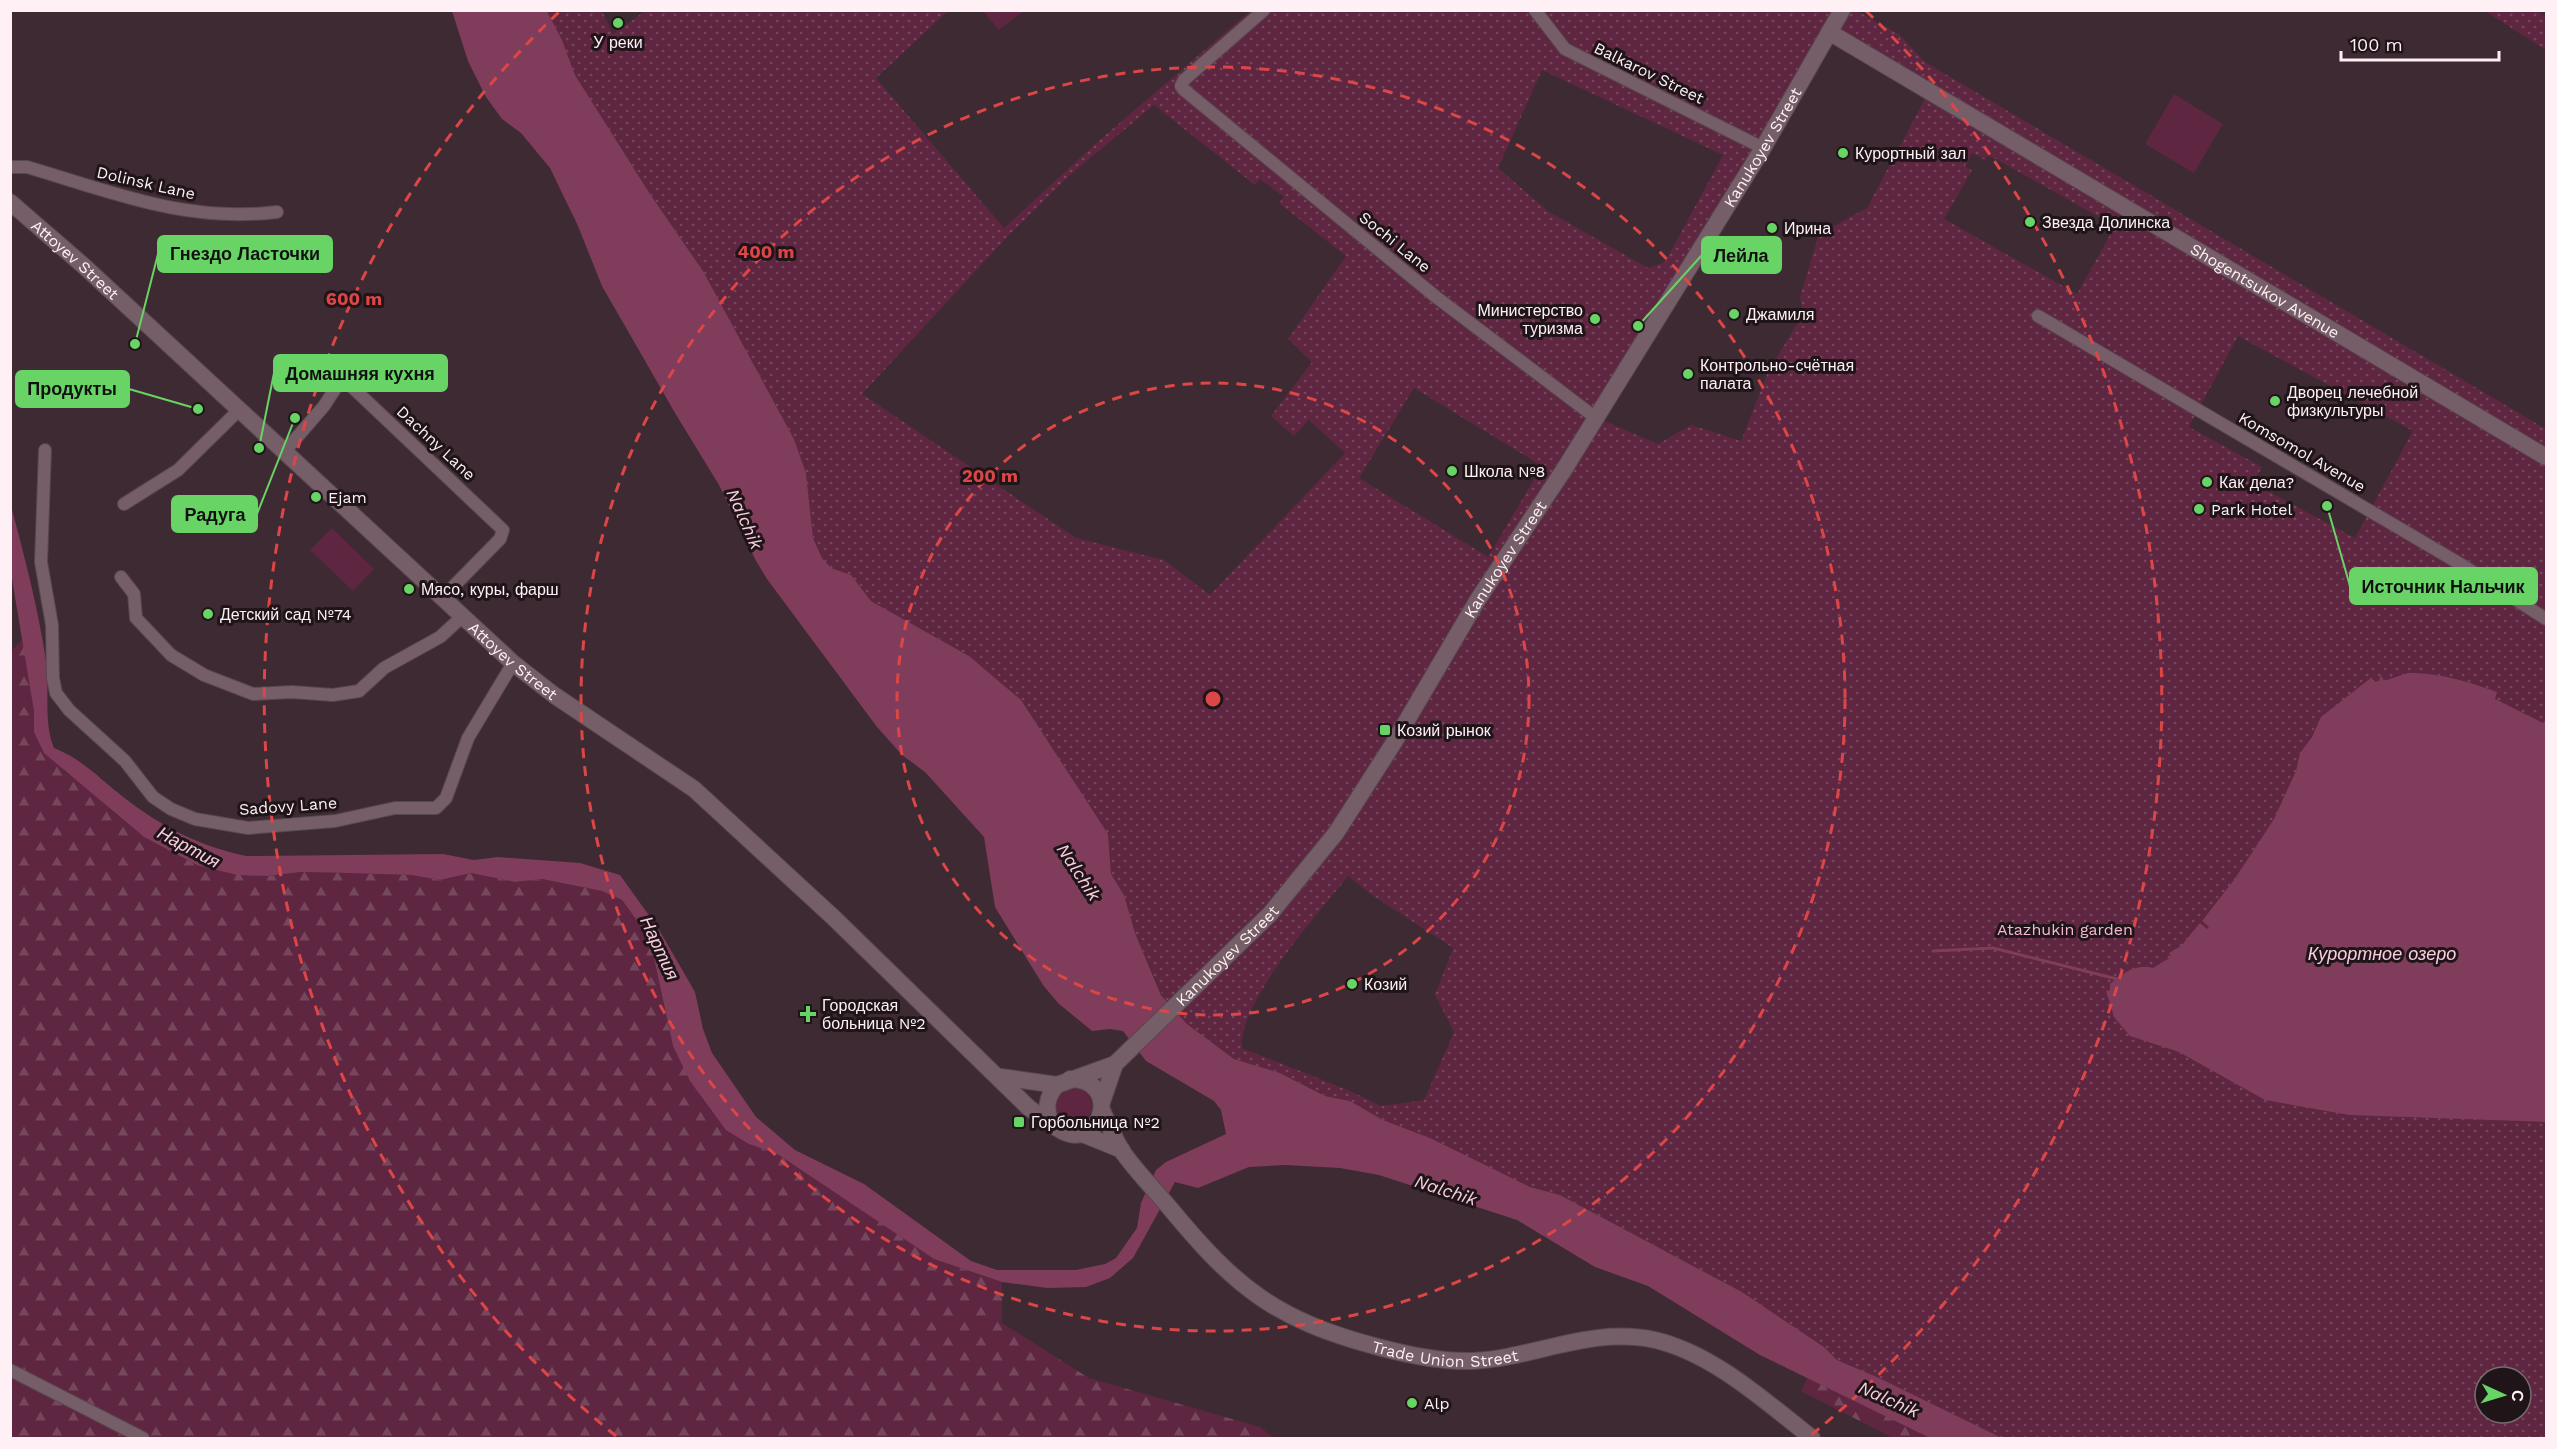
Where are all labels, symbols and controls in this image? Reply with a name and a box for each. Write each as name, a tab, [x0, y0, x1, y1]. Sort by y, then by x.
marker: У реки	[611, 16, 625, 30]
scale bar	[2341, 24, 2498, 62]
place label: У реки	[593, 33, 643, 52]
text: 100 m	[2350, 34, 2403, 55]
street label: Balkarov Street	[1591, 38, 1707, 108]
street label: Kanukoyev Street	[1719, 84, 1805, 211]
place label: Курортный зал	[1855, 144, 1966, 163]
marker: Курортный зал	[1836, 146, 1850, 160]
street label: Dolinsk Lane	[95, 162, 197, 204]
street label: Sochi Lane	[1356, 207, 1434, 277]
place label: Звезда Долинска	[2042, 213, 2170, 232]
marker: Звезда Долинска	[2023, 215, 2037, 229]
street label: Attoyev Street	[28, 216, 123, 303]
place label: Ирина	[1784, 219, 1831, 238]
marker: Ирина	[1765, 221, 1779, 235]
callout: Гнездо Ласточки	[158, 236, 332, 272]
callout: Лейла	[1702, 237, 1781, 273]
street label: Shogentsukov Avenue	[2187, 239, 2343, 342]
text: 400 m	[738, 241, 794, 262]
text: Гнездо Ласточки	[170, 243, 320, 264]
text: Лейла	[1713, 245, 1770, 266]
text: 600 m	[326, 288, 382, 309]
place label: Министерство туризма	[1477, 301, 1583, 338]
place label: Джамиля	[1746, 305, 1814, 324]
marker: Джамиля	[1727, 307, 1741, 321]
marker: Министерство туризма	[1588, 312, 1602, 326]
callout: Домашняя кухня	[274, 355, 447, 391]
place label: Контрольно-счётная палата	[1700, 356, 1854, 393]
text: Домашняя кухня	[285, 363, 435, 384]
marker: Контрольно-счётная палата	[1681, 367, 1695, 381]
callout: Продукты	[16, 371, 129, 407]
text: Продукты	[27, 378, 117, 399]
place label: Дворец лечебной физкультуры	[2287, 383, 2418, 420]
marker: Дворец лечебной физкультуры	[2268, 394, 2282, 408]
street label: Dachny Lane	[393, 402, 479, 484]
street label: Komsomol Avenue	[2235, 408, 2369, 496]
place label: Школа №8	[1464, 462, 1545, 481]
marker: Школа №8	[1445, 464, 1459, 478]
text: 200 m	[962, 465, 1018, 486]
place label: Как дела?	[2219, 473, 2294, 492]
marker: Как дела?	[2200, 475, 2214, 489]
water label: Nalchik	[722, 485, 768, 554]
place label: Ejam	[328, 488, 367, 507]
marker: Ejam	[309, 490, 323, 504]
callout: Радуга	[172, 496, 257, 532]
street label: Kanukoyev Street	[1460, 497, 1550, 621]
place label: Park Hotel	[2211, 500, 2293, 519]
marker: Park Hotel	[2192, 502, 2206, 516]
text: Радуга	[185, 504, 246, 525]
callout: Источник Нальчик	[2350, 568, 2537, 604]
text: Источник Нальчик	[2361, 576, 2526, 597]
place label: Мясо, куры, фарш	[421, 580, 559, 599]
marker: Мясо, куры, фарш	[402, 582, 416, 596]
place label: Детский сад №74	[220, 605, 352, 624]
marker: Детский сад №74	[201, 607, 215, 621]
street label: Attoyev Street	[465, 618, 562, 704]
centre of rings	[1203, 689, 1223, 709]
place label: Козий рынок	[1397, 721, 1492, 740]
marker: Козий рынок	[1378, 723, 1392, 737]
street label: Sadovy Lane	[238, 793, 338, 819]
water label: Нартия	[154, 822, 224, 872]
water label: Nalchik	[1053, 839, 1106, 906]
street label: Kanukoyev Street	[1171, 901, 1283, 1010]
water label: Нартия	[636, 913, 684, 983]
park label: Atazhukin garden	[1997, 920, 2133, 939]
water label: Курортное озеро	[2308, 943, 2456, 964]
place label: Козий	[1364, 975, 1407, 994]
marker: Козий	[1345, 977, 1359, 991]
place label: Городская больница №2	[822, 996, 926, 1033]
marker: Городская больница №2	[799, 1005, 817, 1023]
place label: Горбольница №2	[1031, 1113, 1160, 1132]
marker: Горбольница №2	[1012, 1115, 1026, 1129]
water label: Nalchik	[1412, 1170, 1481, 1210]
street label: Trade Union Street	[1370, 1336, 1520, 1371]
north arrow	[2473, 1365, 2533, 1425]
water label: Nalchik	[1855, 1376, 1924, 1422]
text: С	[2508, 1390, 2527, 1403]
place label: Alp	[1424, 1394, 1450, 1413]
marker: Alp	[1405, 1396, 1419, 1410]

